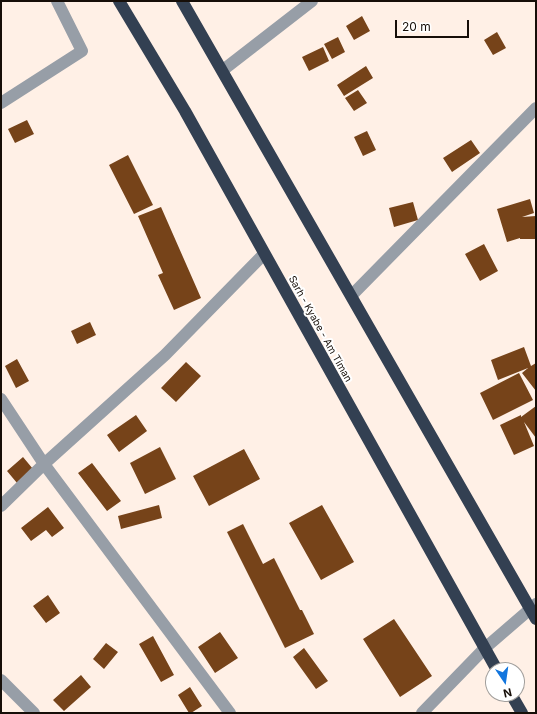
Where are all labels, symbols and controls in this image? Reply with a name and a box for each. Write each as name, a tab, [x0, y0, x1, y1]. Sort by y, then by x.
scale bar	[397, 12, 471, 38]
text: 20 m	[402, 19, 431, 34]
street label: Sarh - Kyabe - Am Timan	[286, 274, 354, 384]
north arrow	[485, 662, 525, 702]
text: N	[502, 685, 513, 700]

